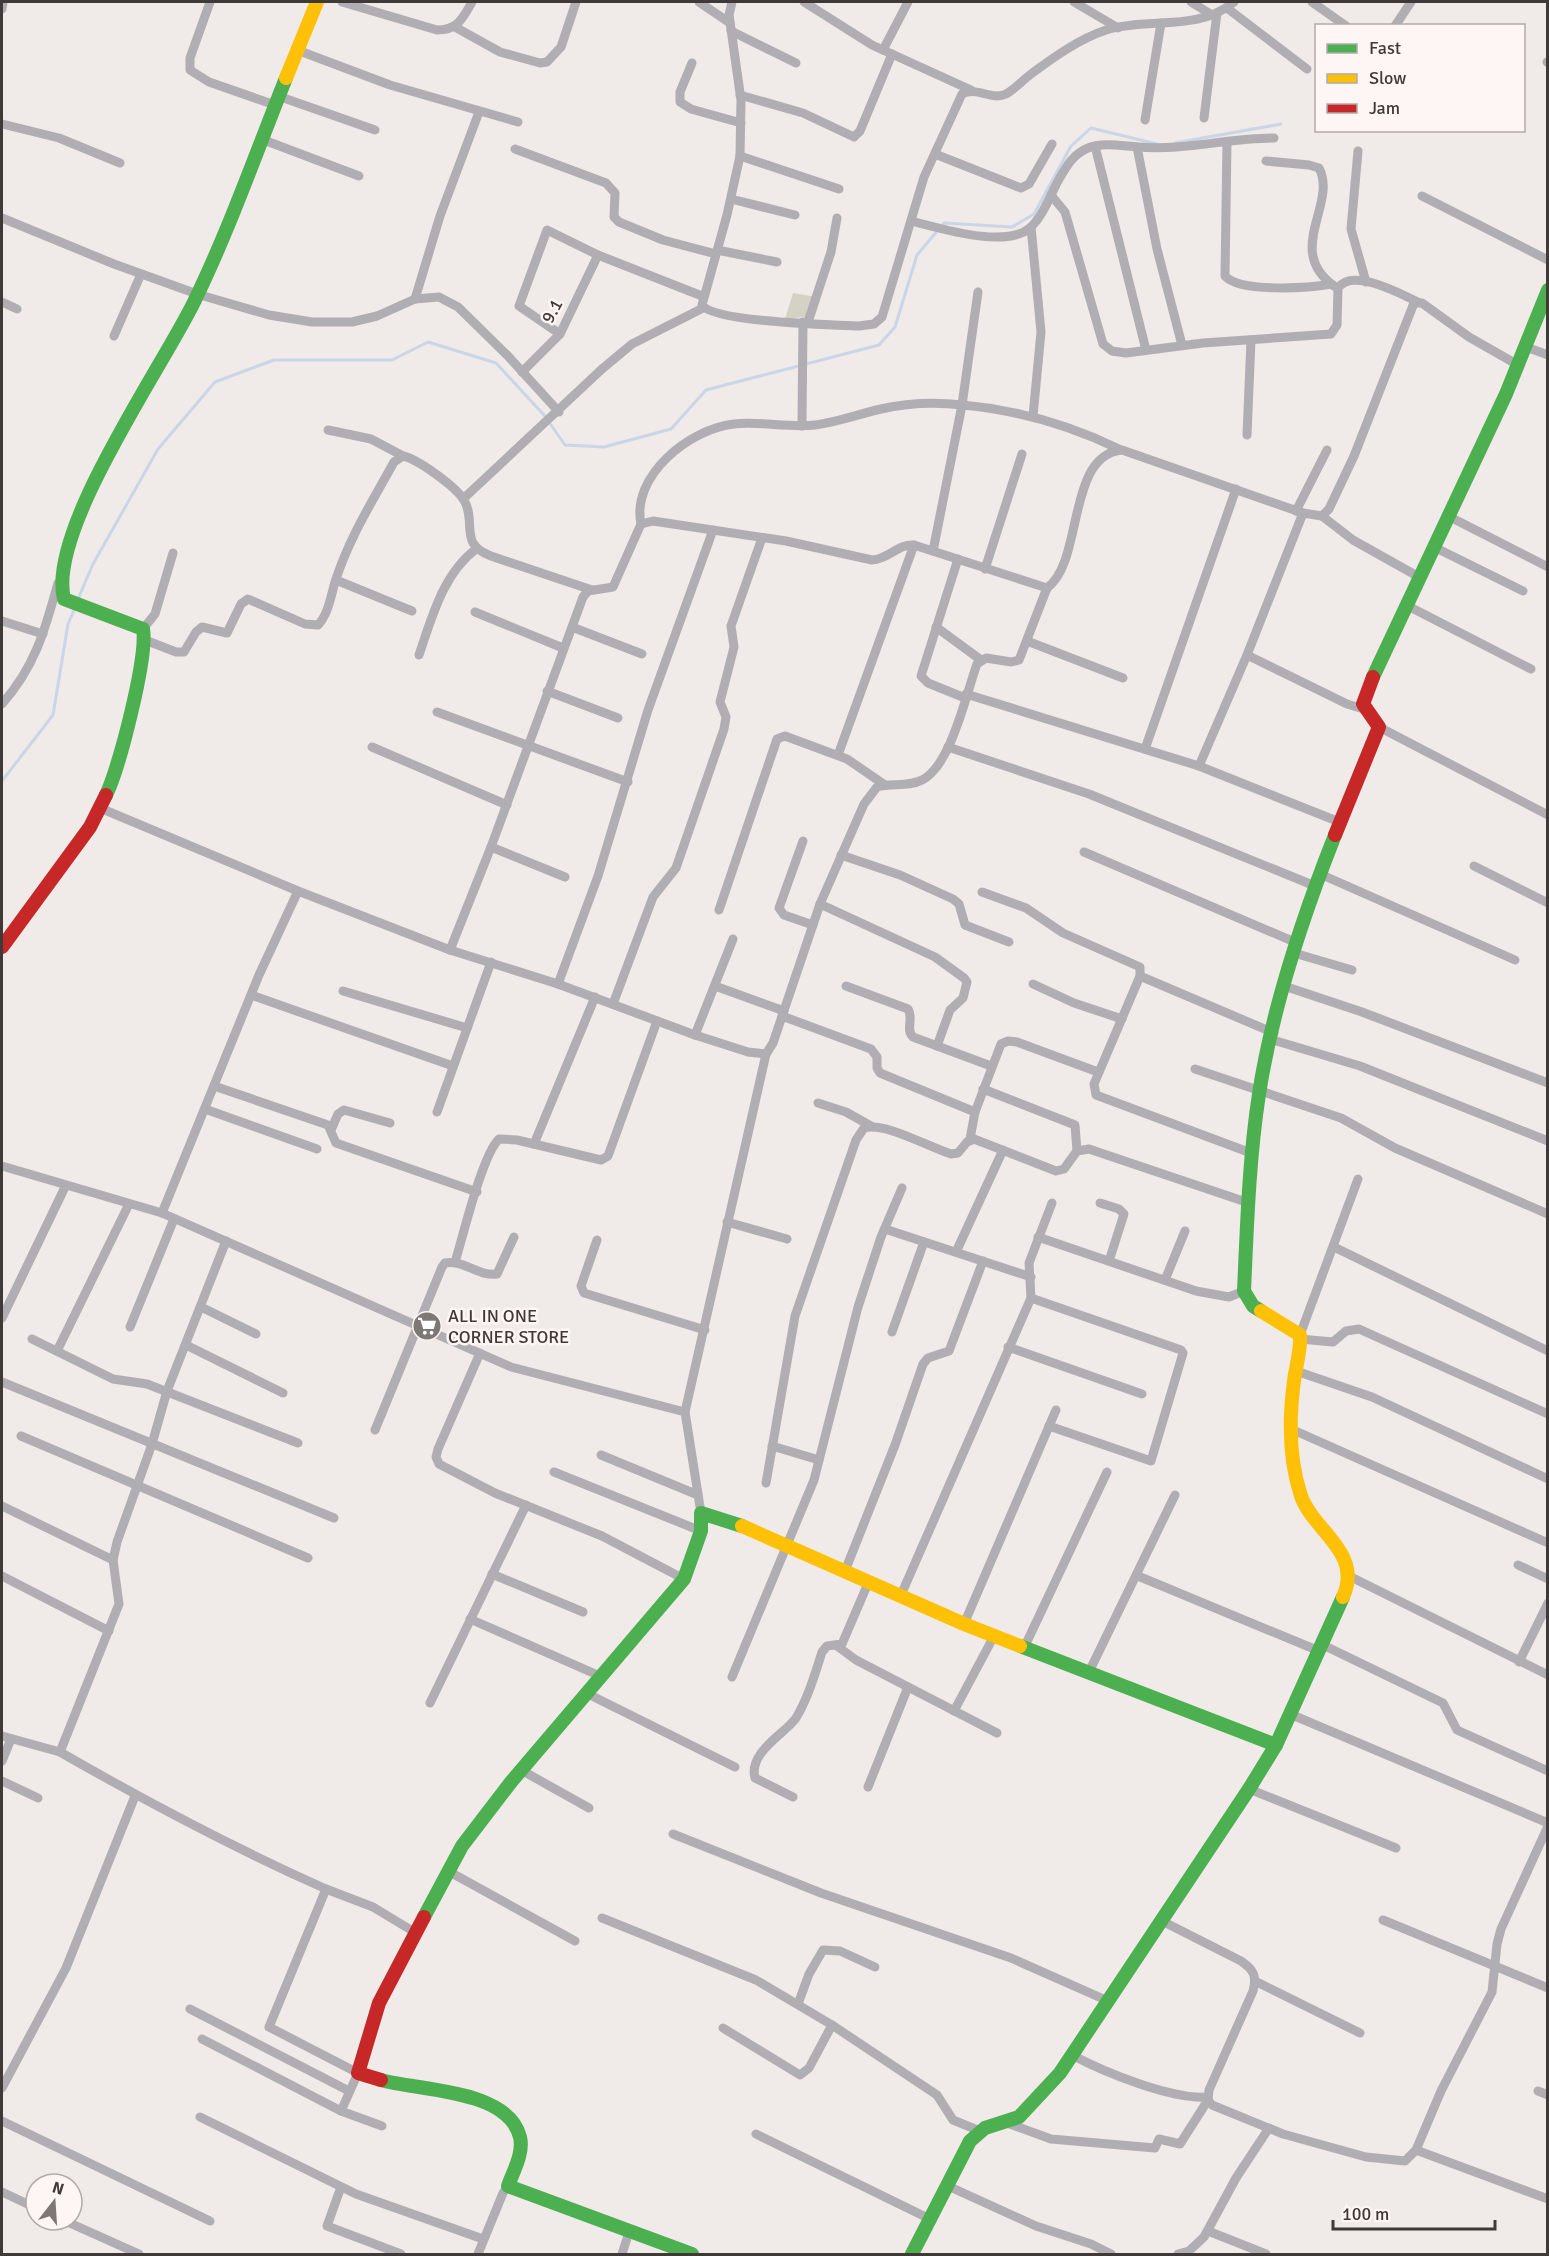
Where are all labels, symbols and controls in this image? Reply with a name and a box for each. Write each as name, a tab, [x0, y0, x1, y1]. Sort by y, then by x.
legend	[1315, 24, 1525, 132]
text: Fast	[1369, 37, 1401, 59]
text: Slow	[1369, 67, 1406, 89]
text: Jam	[1369, 97, 1400, 119]
street label: 9.1	[537, 295, 567, 327]
place label: ALL IN ONE CORNER STORE	[448, 1305, 569, 1348]
supermarket icon: ALL IN ONE CORNER STORE	[411, 1310, 443, 1342]
north arrow	[24, 2172, 84, 2232]
text: N	[50, 2177, 66, 2200]
scale bar	[1333, 2193, 1495, 2231]
text: 100 m	[1342, 2203, 1389, 2225]

